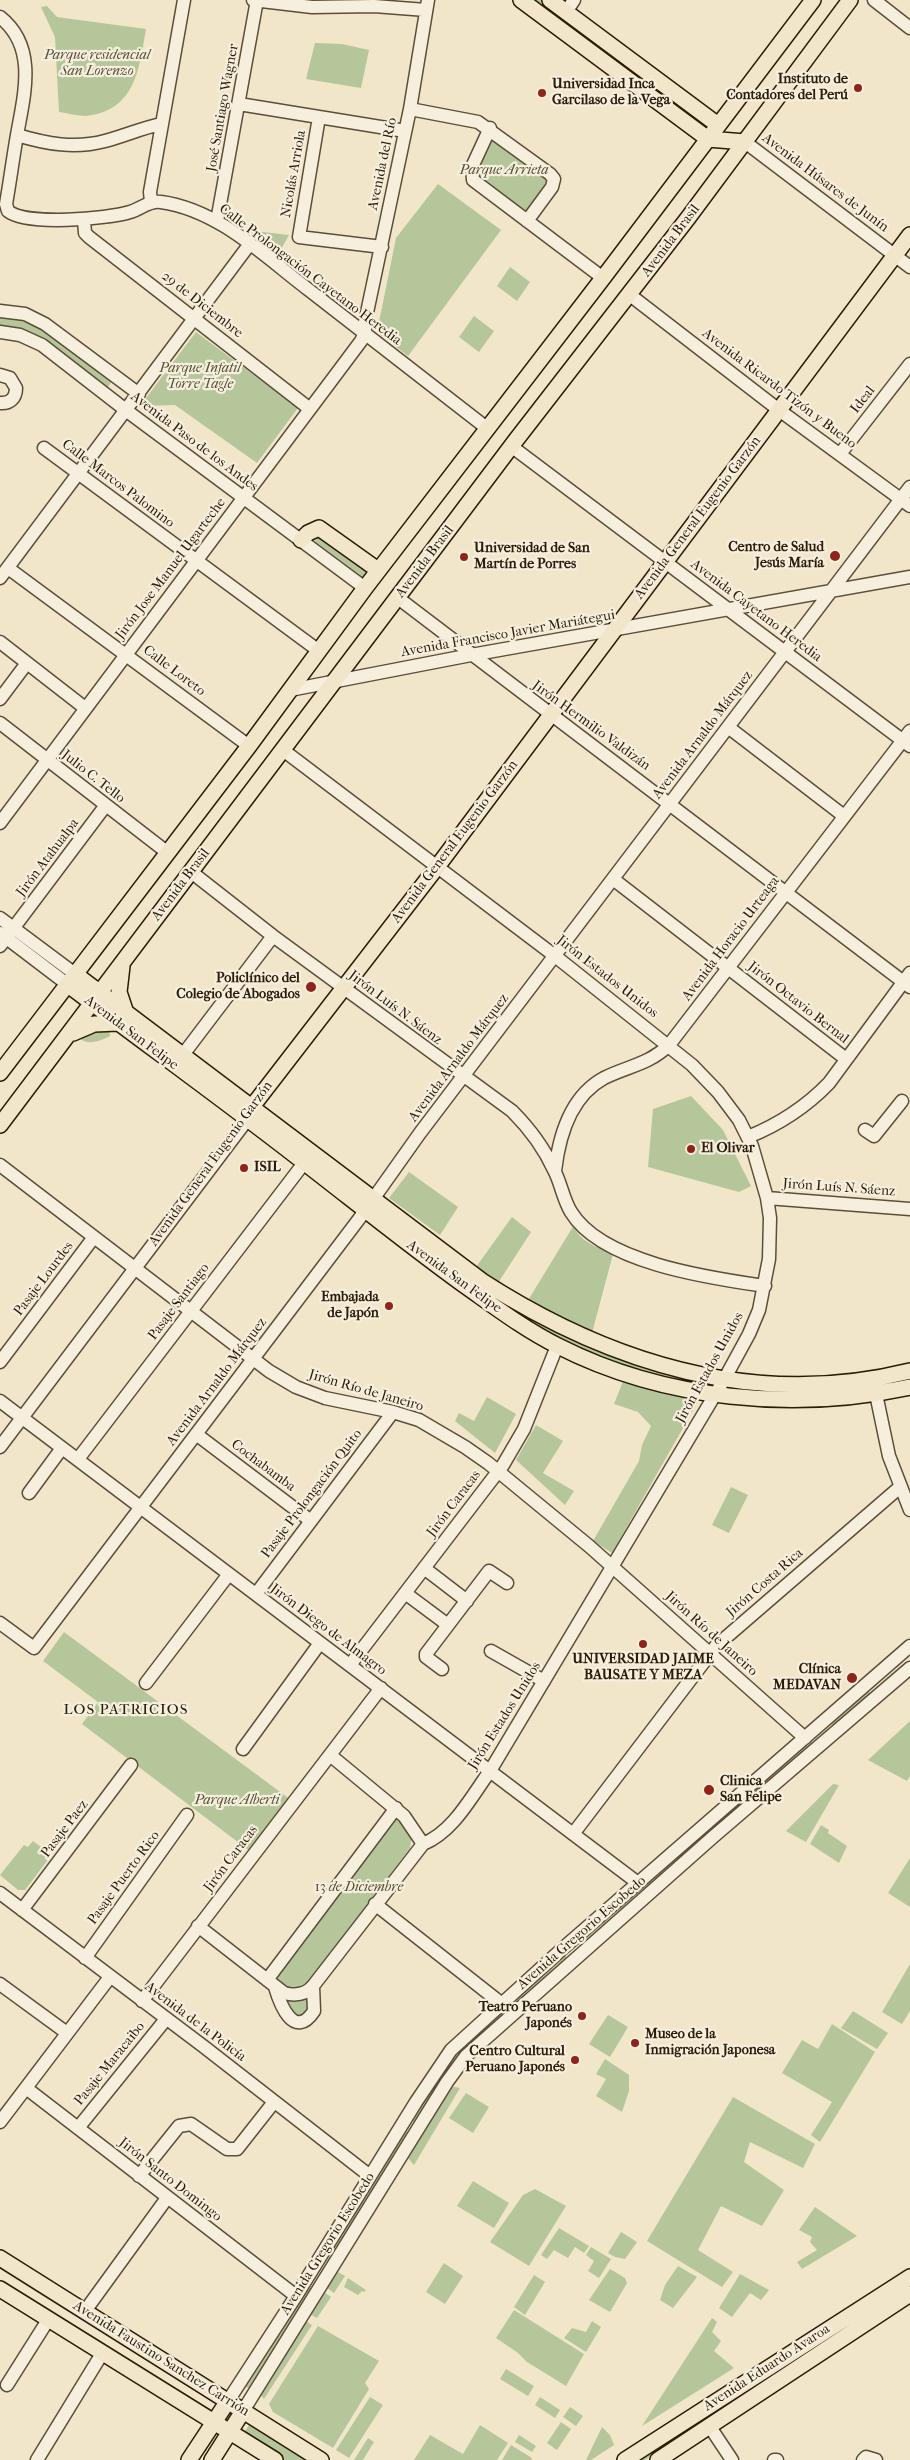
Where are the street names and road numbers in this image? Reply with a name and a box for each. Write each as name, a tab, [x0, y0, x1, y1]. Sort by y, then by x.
street label: José Santiago Wagner	[203, 43, 243, 173]
street label: Avenida del Río	[365, 116, 401, 212]
street label: Nicolás Arriola	[278, 129, 310, 219]
street label: Avenida Húsares de Junín	[758, 130, 892, 236]
street label: Calle Prolongación Cayetano Heredia	[215, 201, 405, 349]
street label: Avenida Brasil	[638, 201, 704, 281]
street label: 29 de Diciembre	[158, 268, 246, 342]
street label: Avenida Ricardo Tizón y Bueno	[698, 325, 860, 453]
street label: Ideal	[847, 383, 879, 417]
street label: Avenida Paso de los Andes	[127, 389, 261, 495]
street label: Avenida General Eugenio Garzón	[631, 433, 765, 603]
street label: Calle Marcos Palomino	[58, 436, 178, 532]
street label: Jirón Jose Manuel Ugarteche	[112, 495, 230, 643]
street label: Avenida Brasil	[392, 522, 458, 602]
street label: Avenida Cayetano Heredia	[687, 556, 825, 666]
street label: Avenida Francisco Javier Mariátegui	[400, 607, 616, 661]
street label: Calle Loreto	[139, 642, 209, 700]
street label: Avenida Arnaldo Márquez	[649, 668, 757, 802]
street label: Jirón Hermilio Valdizán	[529, 678, 653, 774]
street label: Julio C. Tello	[58, 747, 128, 807]
street label: Avenida General Eugenio Garzón	[388, 757, 522, 927]
street label: Jirón Atahualpa	[13, 816, 83, 900]
street label: Avenida Brasil	[148, 845, 214, 925]
street label: Avenida Horacio Urteaga	[679, 873, 783, 1005]
street label: Jirón Estados Unidos	[553, 932, 661, 1022]
street label: Jirón Octavio Bernal	[744, 958, 852, 1048]
street label: Jirón Luís N. Sáenz	[345, 967, 445, 1049]
street label: Avenida Arnaldo Márquez	[405, 991, 513, 1125]
street label: Avenida San Felipe	[81, 992, 181, 1074]
street label: Avenida General Eugenio Garzón	[146, 1078, 276, 1250]
street label: Jirón Luís N. Sáenz	[782, 1176, 896, 1200]
street label: Avenida San Felipe	[403, 1237, 505, 1317]
street label: Pasaje Lourdes	[11, 1238, 77, 1320]
street label: Pasaje Santiago	[145, 1260, 213, 1344]
street label: Jirón Estados Unidos	[673, 1310, 747, 1426]
street label: Avenida Arnaldo Márquez	[163, 1315, 271, 1449]
street label: Jirón Río de Janeiro	[307, 1367, 425, 1415]
street label: Pasaje Prolongación Quito	[258, 1426, 366, 1562]
street label: Cochabamba	[228, 1436, 298, 1496]
street label: Jirón Caracas	[423, 1467, 485, 1541]
street label: Jirón Costa Rica	[723, 1545, 807, 1621]
street label: Jirón Diego de Almagro	[266, 1581, 390, 1679]
street label: Jirón Río de Janeiro	[661, 1588, 761, 1680]
street label: Jirón Estados Unidos	[465, 1659, 545, 1773]
street label: Pasaje Paez	[38, 1797, 92, 1861]
street label: Jirón Caracas	[200, 1822, 262, 1896]
street label: Pasaje Puerto Rico	[84, 1828, 164, 1928]
street label: Avenida Gregorio Escobedo	[514, 1873, 650, 1993]
street label: Avenida de la Policía	[141, 1978, 249, 2066]
street label: Pasaje Maracaibo	[71, 2019, 149, 2109]
street label: Jirón Santo Domingo	[115, 2135, 225, 2225]
street label: Avenida Gregorio Escobedo	[277, 2170, 379, 2318]
street label: Avenida Faustino Sanchez Carrión	[70, 2298, 252, 2420]
street label: Avenida Eduardo Avaroa	[701, 2321, 833, 2415]

